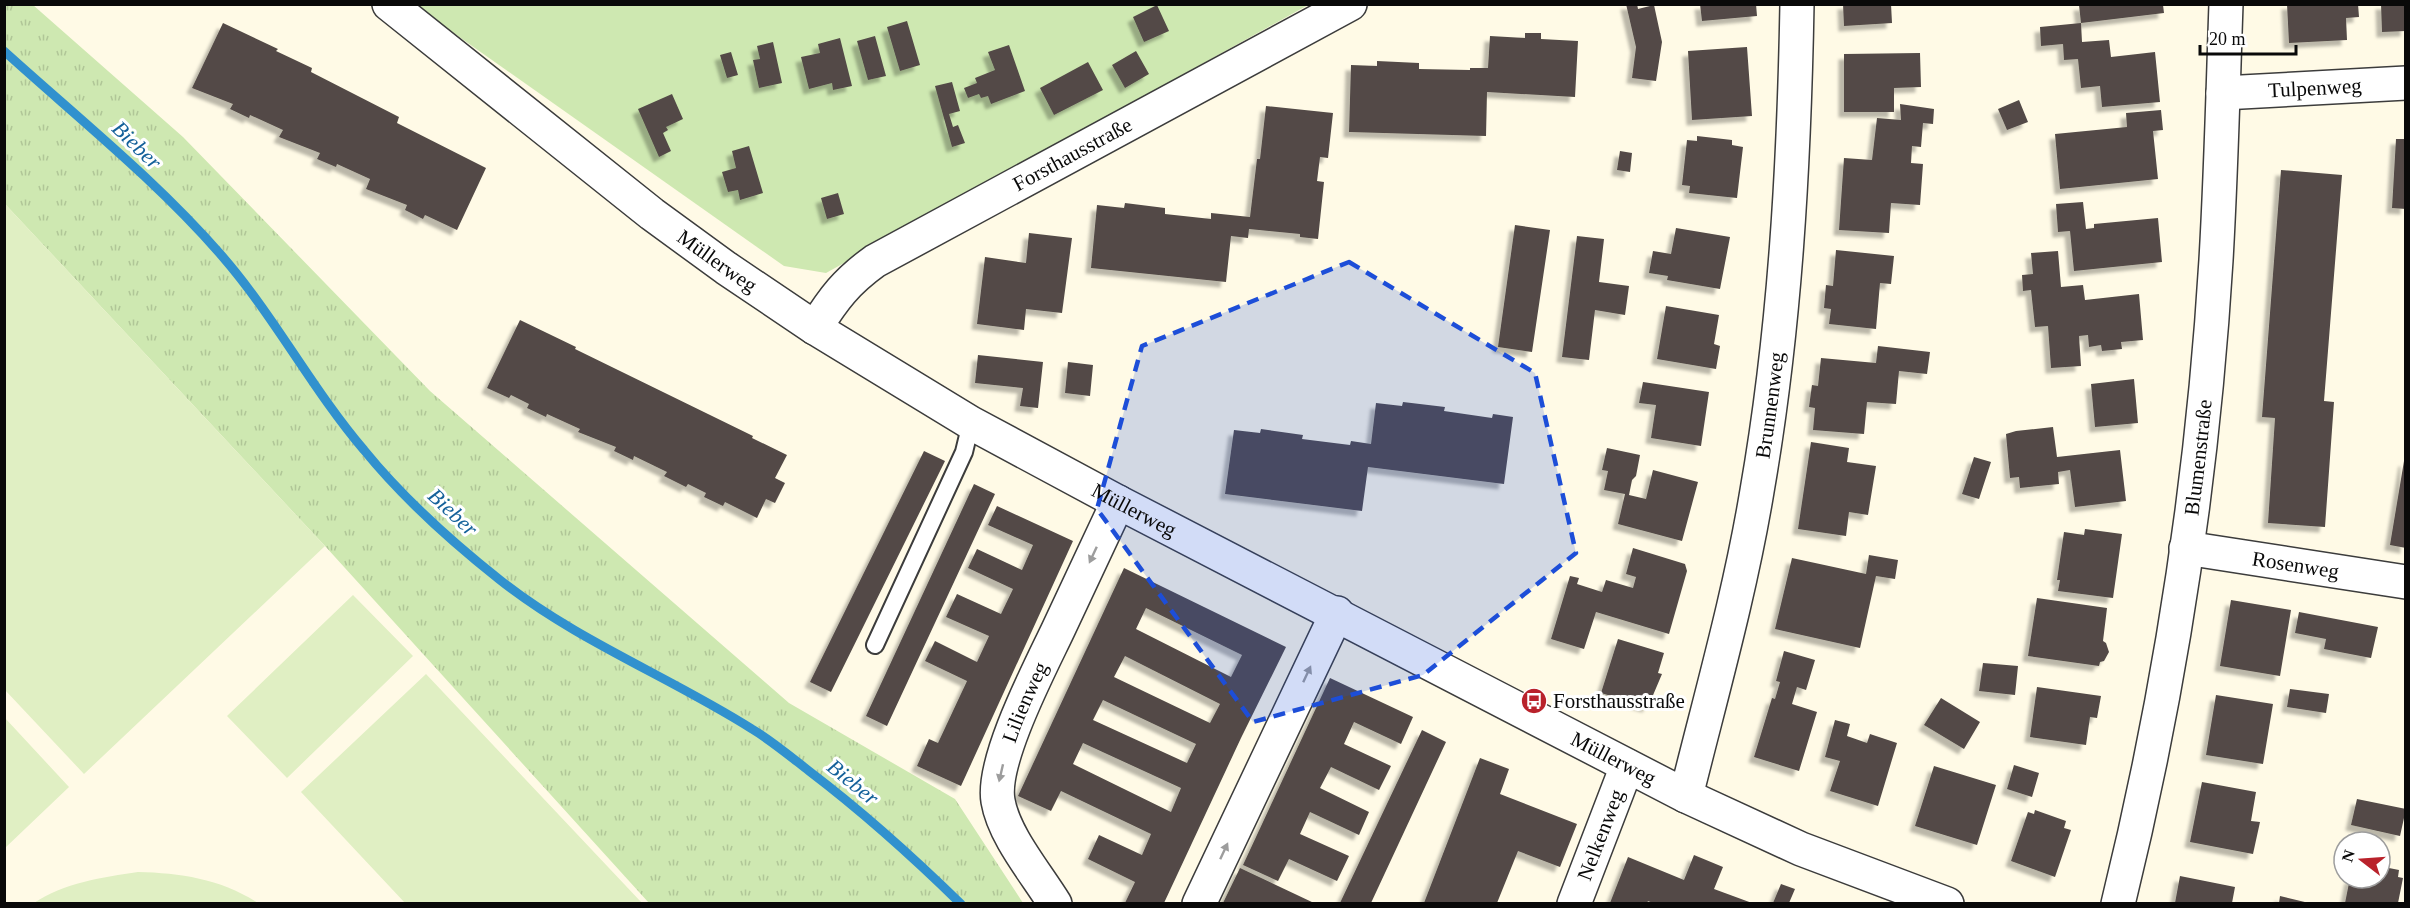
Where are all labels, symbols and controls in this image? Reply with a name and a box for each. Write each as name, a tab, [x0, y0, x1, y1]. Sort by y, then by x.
scale bar	[2200, 18, 2296, 56]
text: 20 m	[2209, 29, 2246, 49]
street label: Tulpenweg	[2267, 73, 2363, 103]
street label: Forsthausstraße	[1009, 112, 1136, 196]
water label: Bieber	[107, 116, 167, 175]
street label: Müllerweg	[673, 225, 762, 298]
street label: Brunnenweg	[1751, 350, 1789, 460]
street label: Blumenstraße	[2179, 398, 2217, 517]
street label: Müllerweg	[1088, 478, 1181, 542]
water label: Bieber	[423, 483, 483, 541]
one-way arrow	[1088, 546, 1097, 564]
street label: Rosenweg	[2251, 546, 2341, 584]
street label: Lilienweg	[997, 658, 1053, 746]
one-way arrow	[1303, 666, 1312, 683]
bus stop icon: Forsthausstraße	[1519, 686, 1549, 716]
place label: Forsthausstraße	[1553, 689, 1685, 713]
street label: Müllerweg	[1567, 727, 1660, 791]
water label: Bieber	[822, 754, 884, 810]
one-way arrow	[995, 764, 1005, 782]
street label: Nelkenweg	[1572, 785, 1629, 884]
north arrow	[2332, 830, 2392, 890]
one-way arrow	[1219, 842, 1228, 859]
text: N	[2338, 847, 2358, 864]

